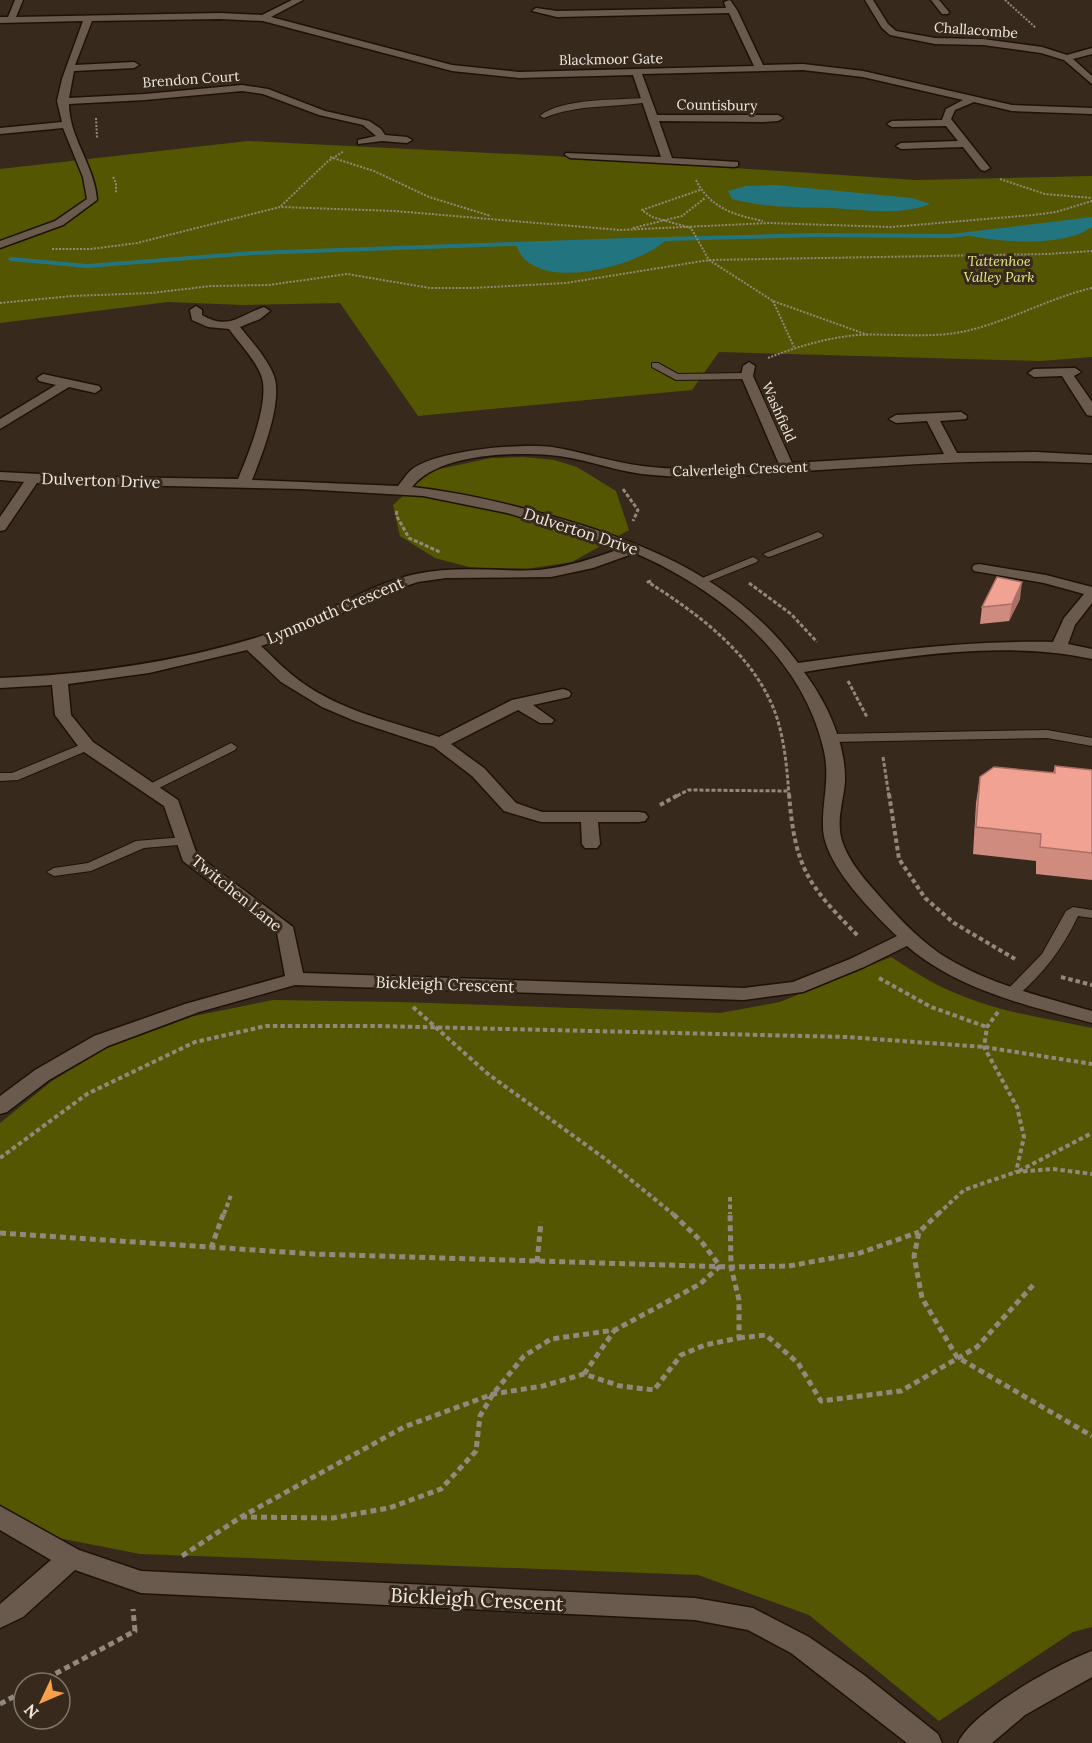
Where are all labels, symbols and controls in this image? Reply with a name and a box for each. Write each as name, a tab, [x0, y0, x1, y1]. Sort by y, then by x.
street label: Challacombe	[933, 18, 1019, 42]
street label: Blackmoor Gate	[559, 49, 664, 69]
street label: Brendon Court	[142, 67, 241, 91]
street label: Countisbury	[676, 95, 758, 115]
park label: Tattenhoe Valley Park	[964, 252, 1034, 286]
street label: Washfield	[758, 379, 800, 445]
street label: Calverleigh Crescent	[672, 458, 809, 480]
street label: Dulverton Drive	[41, 468, 161, 492]
street label: Dulverton Drive	[521, 503, 641, 559]
street label: Lynmouth Crescent	[263, 572, 407, 648]
street label: Twitchen Lane	[188, 850, 287, 936]
street label: Bickleigh Crescent	[375, 972, 516, 996]
street label: Bickleigh Crescent	[390, 1582, 565, 1616]
north arrow	[12, 1671, 72, 1731]
text: N	[20, 1700, 43, 1723]

